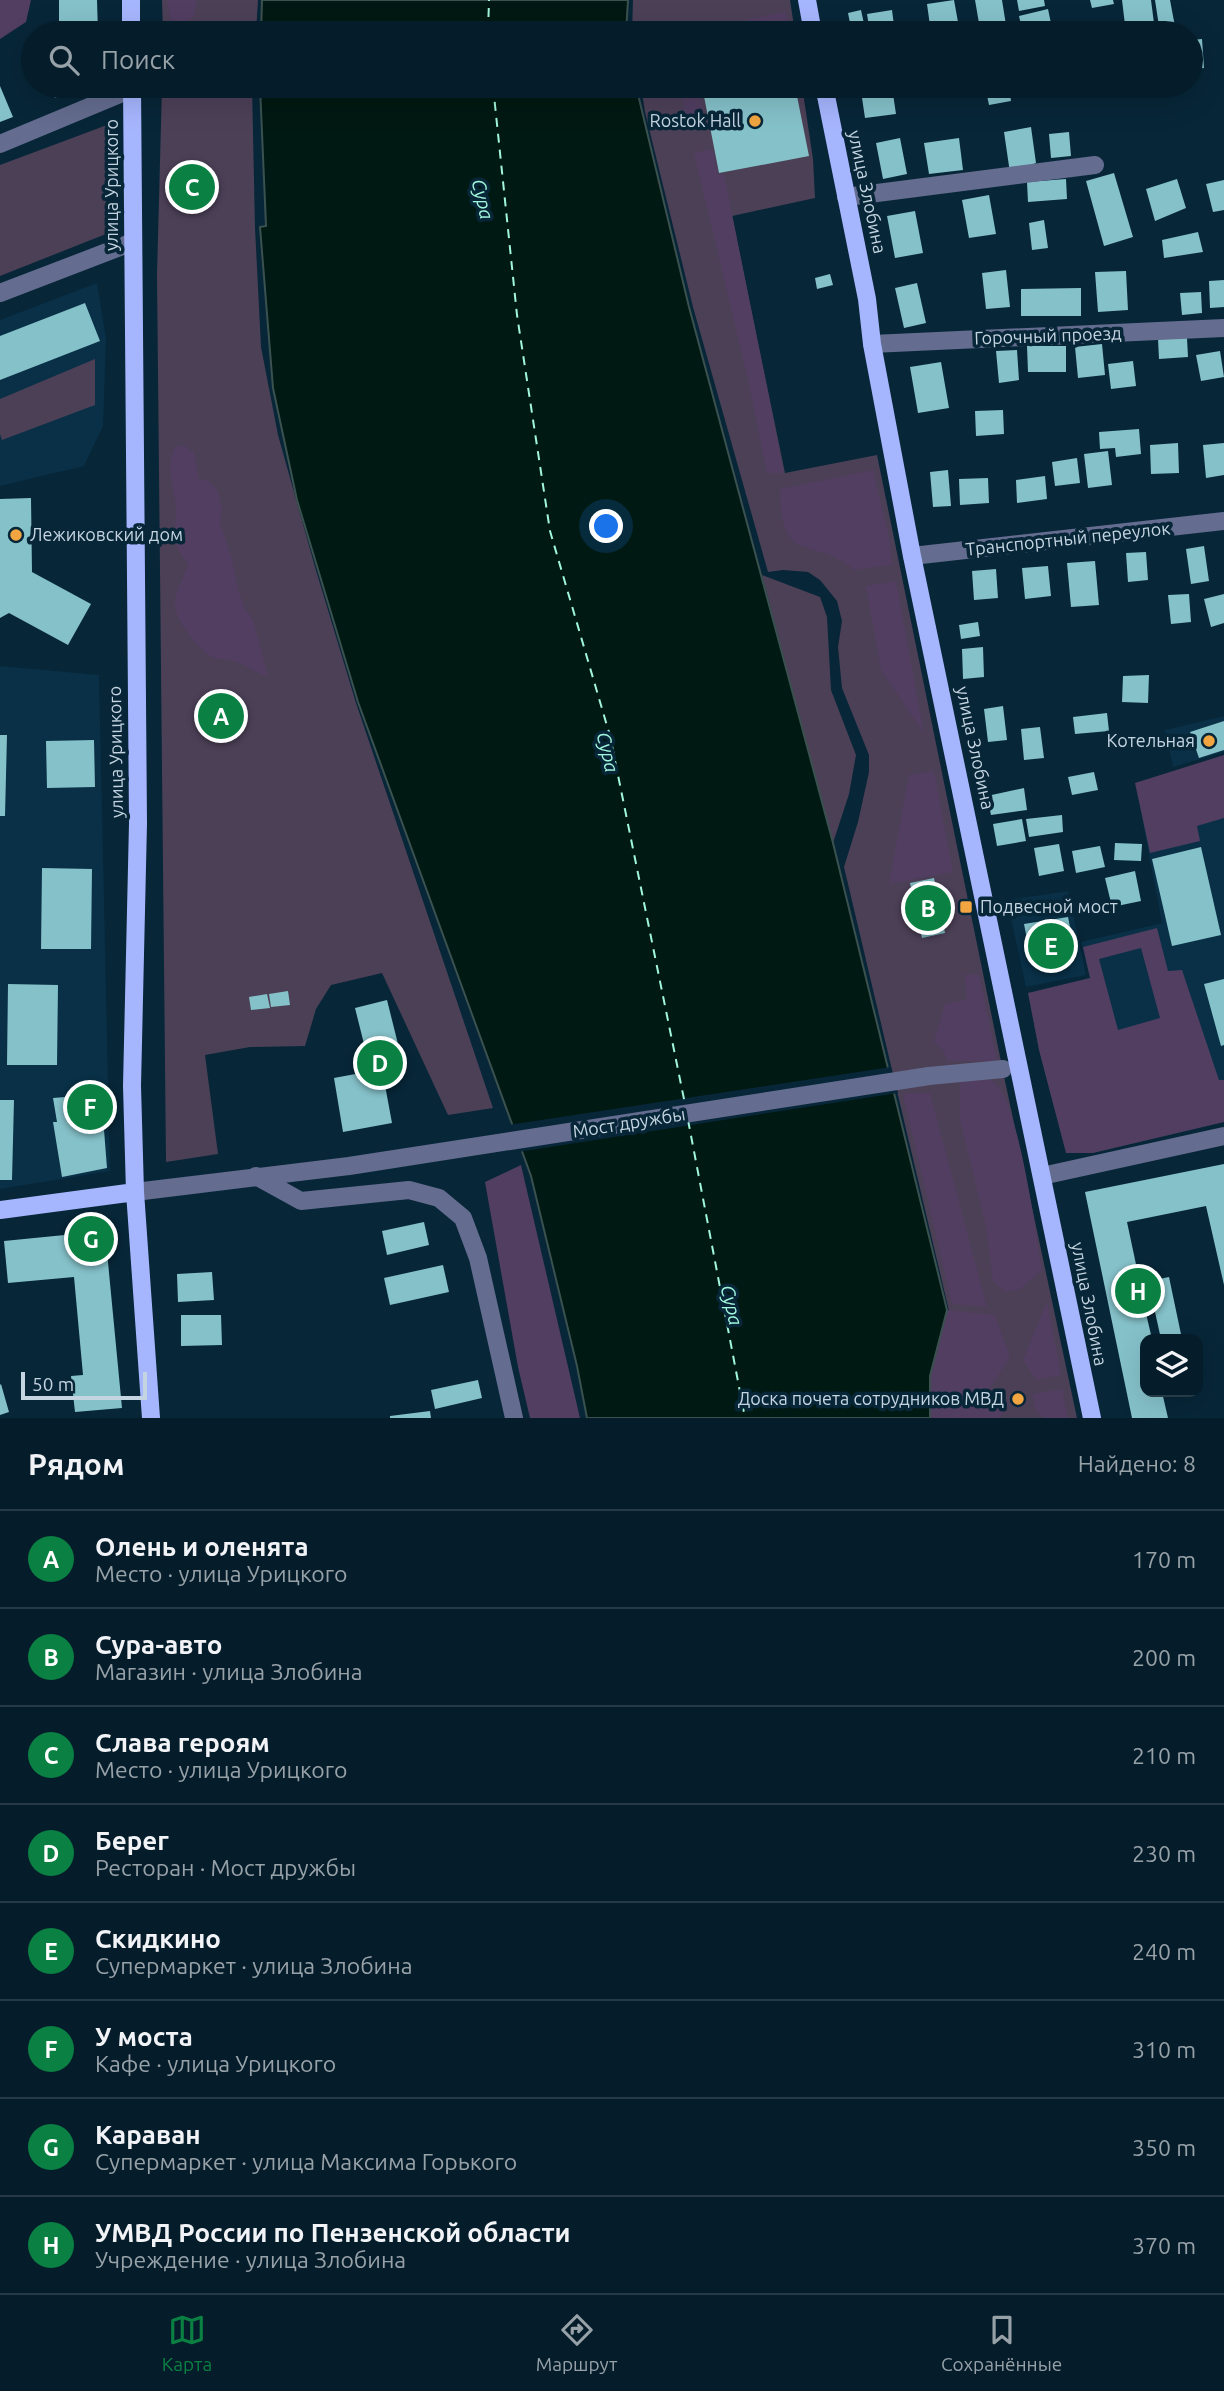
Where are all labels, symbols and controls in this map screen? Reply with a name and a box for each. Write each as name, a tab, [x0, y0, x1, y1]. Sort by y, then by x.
search box	[21, 21, 1203, 98]
icon: search	[45, 41, 83, 79]
text: Поиск	[101, 45, 175, 74]
place label: Rostok Hall	[649, 110, 741, 130]
marker: Rostok Hall	[747, 113, 763, 129]
street label: улица Урицкого	[101, 119, 121, 251]
street label: улица Злобина	[845, 128, 891, 255]
pin: C	[169, 161, 215, 213]
water label: Сура	[468, 177, 498, 221]
street label: Горочный проезд	[974, 322, 1122, 348]
your location	[589, 509, 623, 543]
street label: Транспортный переулок	[965, 517, 1171, 559]
place label: Лежиковский дом	[30, 524, 183, 544]
marker: Лежиковский дом	[8, 527, 24, 543]
street label: улица Злобина	[953, 684, 999, 811]
street label: улица Урицкого	[104, 686, 126, 818]
pin: A	[198, 690, 244, 742]
water label: Сура	[593, 730, 623, 774]
place label: Котельная	[1106, 730, 1195, 750]
marker: Котельная	[1201, 733, 1217, 749]
pin: B	[905, 882, 951, 934]
place label: Подвесной мост	[980, 896, 1118, 916]
marker: Подвесной мост	[958, 899, 974, 915]
pin: E	[1028, 920, 1074, 972]
pin: D	[357, 1037, 403, 1089]
pin: F	[67, 1081, 113, 1133]
street label: Мост дружбы	[571, 1103, 687, 1141]
pin: G	[68, 1213, 114, 1265]
street label: улица Злобина	[1068, 1240, 1112, 1367]
pin: H	[1115, 1265, 1161, 1317]
water label: Сура	[717, 1283, 747, 1327]
map controls	[1140, 1334, 1203, 1397]
button: layers	[1140, 1334, 1203, 1397]
scale bar	[21, 1369, 147, 1401]
text: 50 m	[32, 1373, 74, 1395]
place label: Доска почета сотрудников МВД	[738, 1388, 1004, 1408]
marker: Доска почета сотрудников МВД	[1010, 1391, 1026, 1407]
text: Рядом	[28, 1447, 124, 1481]
text: Найдено: 8	[1078, 1451, 1196, 1476]
text: Олень и оленята	[95, 1532, 309, 1561]
text: A	[43, 1547, 59, 1572]
text: 170 m	[1132, 1547, 1196, 1572]
text: Место · улица Урицкого	[95, 1561, 348, 1586]
text: Сура-авто	[95, 1630, 222, 1659]
text: B	[43, 1645, 59, 1670]
text: 200 m	[1132, 1645, 1196, 1670]
text: Магазин · улица Злобина	[95, 1659, 363, 1684]
text: Слава героям	[95, 1728, 270, 1757]
text: C	[44, 1743, 58, 1768]
text: 210 m	[1132, 1743, 1196, 1768]
text: Место · улица Урицкого	[95, 1757, 348, 1782]
text: Берег	[95, 1826, 169, 1855]
text: D	[43, 1841, 59, 1866]
text: 230 m	[1132, 1841, 1196, 1866]
text: Ресторан · Мост дружбы	[95, 1855, 356, 1880]
text: Скидкино	[95, 1924, 221, 1953]
text: E	[44, 1939, 58, 1964]
text: 240 m	[1132, 1939, 1196, 1964]
text: Супермаркет · улица Злобина	[95, 1953, 413, 1978]
text: У моста	[95, 2022, 193, 2051]
text: F	[45, 2037, 57, 2062]
text: 310 m	[1132, 2037, 1196, 2062]
text: Кафе · улица Урицкого	[95, 2051, 336, 2076]
text: Караван	[95, 2120, 201, 2149]
text: G	[43, 2135, 59, 2160]
text: 350 m	[1132, 2135, 1196, 2160]
text: Супермаркет · улица Максима Горького	[95, 2149, 517, 2174]
text: УМВД России по Пензенской области	[95, 2218, 571, 2247]
text: H	[43, 2233, 59, 2258]
text: 370 m	[1132, 2233, 1196, 2258]
text: Учреждение · улица Злобина	[95, 2247, 406, 2272]
tab: Карта	[162, 2311, 212, 2375]
tab: Маршрут	[536, 2311, 618, 2375]
tab: Сохранённые	[941, 2311, 1062, 2375]

